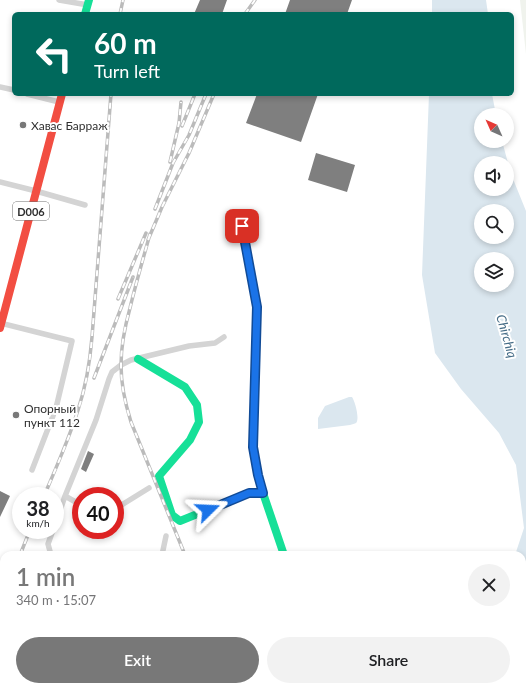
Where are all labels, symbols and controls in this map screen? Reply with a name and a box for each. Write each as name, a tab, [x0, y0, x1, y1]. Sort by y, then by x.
text: 60 m	[94, 26, 157, 60]
icon: left	[28, 28, 80, 80]
text: Turn left	[94, 60, 160, 82]
north arrow	[474, 108, 514, 148]
map controls	[474, 108, 514, 292]
place label: Хавас Барраж	[31, 118, 108, 133]
marker: Хавас Барраж	[18, 120, 28, 130]
button: sound	[474, 156, 514, 196]
road number: D006	[13, 202, 49, 220]
button: search	[474, 204, 514, 244]
pin	[225, 209, 259, 243]
icon: arrive	[231, 215, 253, 237]
button: layers	[474, 252, 514, 292]
water label: Chirchiq	[493, 312, 521, 360]
place label: Опорный пункт 112	[24, 401, 80, 430]
marker: Опорный пункт 112	[11, 410, 21, 420]
speed limit sign: 40	[72, 487, 124, 539]
position arrow	[187, 489, 229, 531]
text: 38	[26, 496, 50, 520]
text: km/h	[26, 517, 50, 529]
text: 1 min	[16, 562, 75, 591]
button: close	[468, 564, 510, 606]
text: 340 m · 15:07	[16, 592, 96, 608]
button: Exit	[16, 637, 259, 683]
button: Share	[267, 637, 510, 683]

